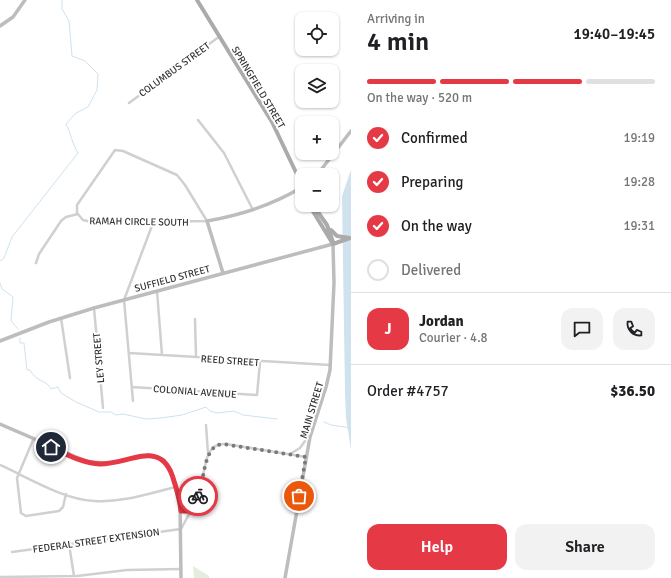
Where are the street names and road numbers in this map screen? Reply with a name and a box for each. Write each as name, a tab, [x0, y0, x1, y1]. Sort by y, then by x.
street label: COLUMBUS STREET	[137, 40, 213, 100]
street label: SPRINGFIELD STREET	[229, 44, 287, 131]
street label: RAMAH CIRCLE SOUTH	[89, 215, 189, 229]
street label: SUFFIELD STREET	[133, 263, 211, 295]
street label: LEY STREET	[91, 332, 107, 384]
street label: REED STREET	[200, 353, 260, 369]
street label: MAIN STREET	[298, 380, 326, 440]
street label: COLONIAL AVENUE	[153, 383, 237, 401]
street label: FEDERAL STREET EXTENSION	[32, 526, 160, 556]

